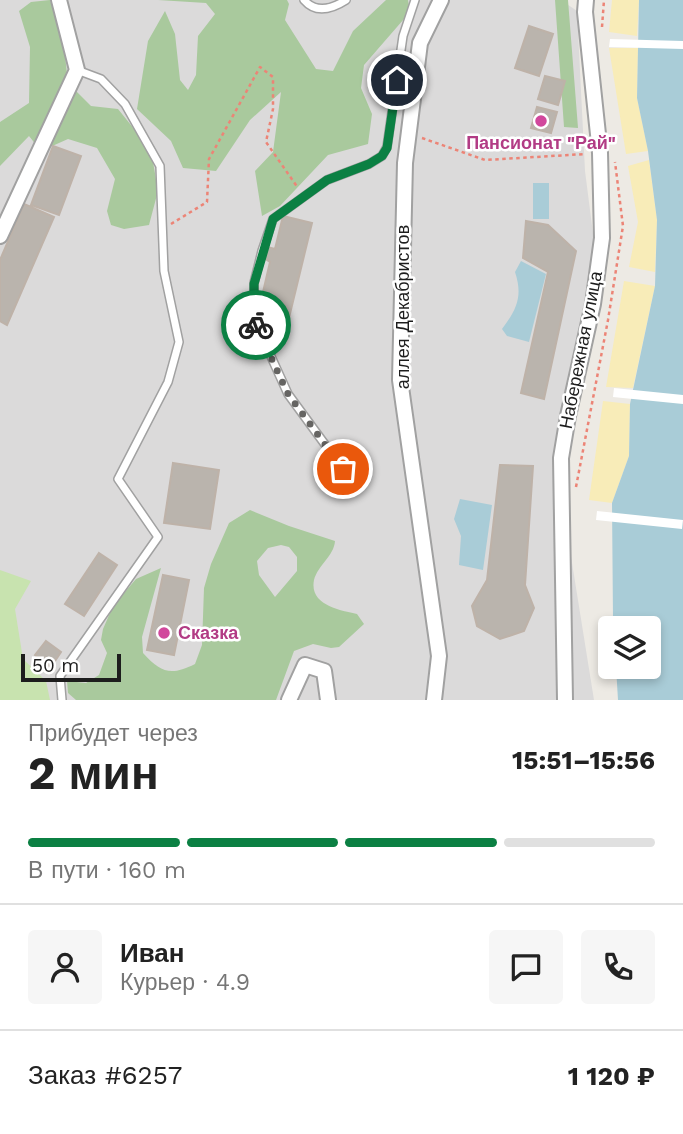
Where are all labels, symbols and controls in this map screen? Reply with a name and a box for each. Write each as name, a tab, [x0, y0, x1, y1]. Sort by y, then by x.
pin	[367, 50, 427, 110]
icon: home	[378, 61, 416, 99]
marker: Пансионат "Рай"	[533, 113, 549, 129]
place label: Пансионат "Рай"	[466, 132, 616, 153]
street label: аллея Декабристов	[392, 225, 413, 389]
street label: Набережная улица	[555, 268, 606, 431]
courier	[221, 290, 291, 360]
icon: bike	[237, 306, 275, 344]
pin	[313, 439, 373, 499]
icon: bag	[324, 450, 362, 488]
map controls	[598, 616, 661, 679]
button: layers	[598, 616, 661, 679]
place label: Сказка	[178, 622, 239, 643]
marker: Сказка	[156, 625, 172, 641]
scale bar	[21, 651, 121, 683]
text: 50 m	[32, 654, 79, 677]
text: Прибудет через	[28, 720, 198, 747]
text: 15:51–15:56	[512, 745, 655, 775]
text: 2 мин	[28, 746, 159, 800]
text: В пути · 160 m	[28, 857, 186, 884]
button: person	[28, 930, 102, 1004]
button: chat	[489, 930, 563, 1004]
button: phone	[581, 930, 655, 1004]
text: Иван	[120, 938, 185, 968]
text: Курьер · 4.9	[120, 969, 250, 996]
text: Заказ #6257	[28, 1060, 182, 1090]
text: 1 120 ₽	[568, 1061, 655, 1091]

